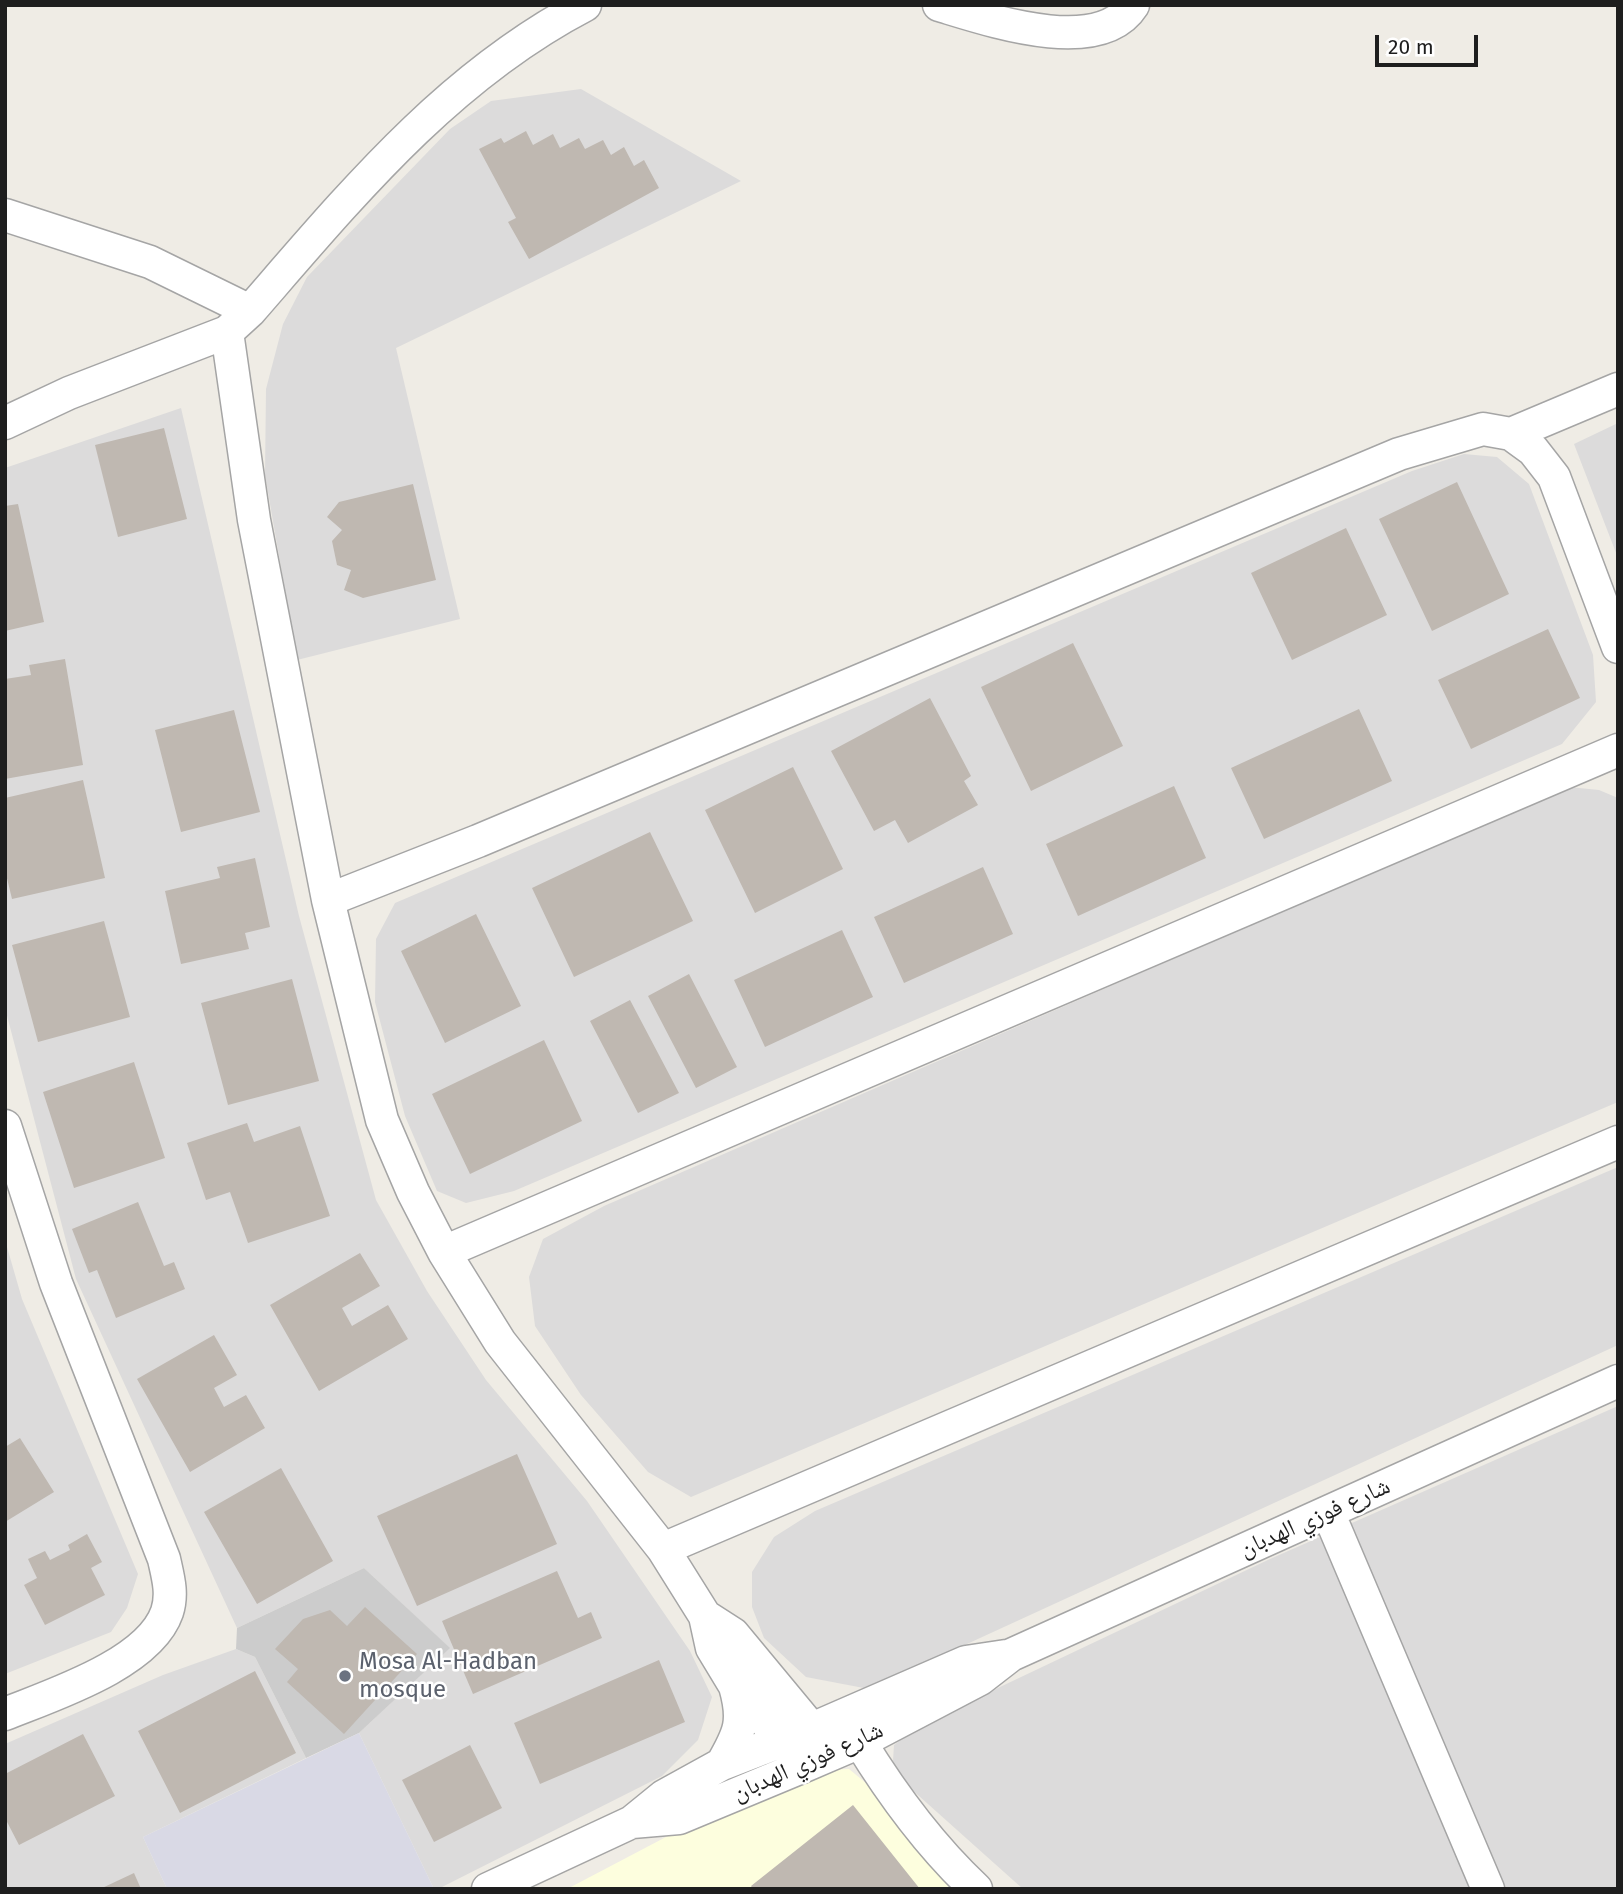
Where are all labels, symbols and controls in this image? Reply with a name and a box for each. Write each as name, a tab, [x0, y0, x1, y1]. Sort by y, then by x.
scale bar	[1378, 21, 1481, 65]
text: 20 m	[1388, 34, 1434, 60]
street label: شارع فوزي الهدبان	[1235, 1472, 1395, 1564]
place label: Mosa Al-Hadban mosque	[359, 1648, 537, 1704]
marker: Mosa Al-Hadban mosque	[337, 1668, 353, 1684]
street label: شارع فوزي الهدبان	[728, 1716, 888, 1808]

